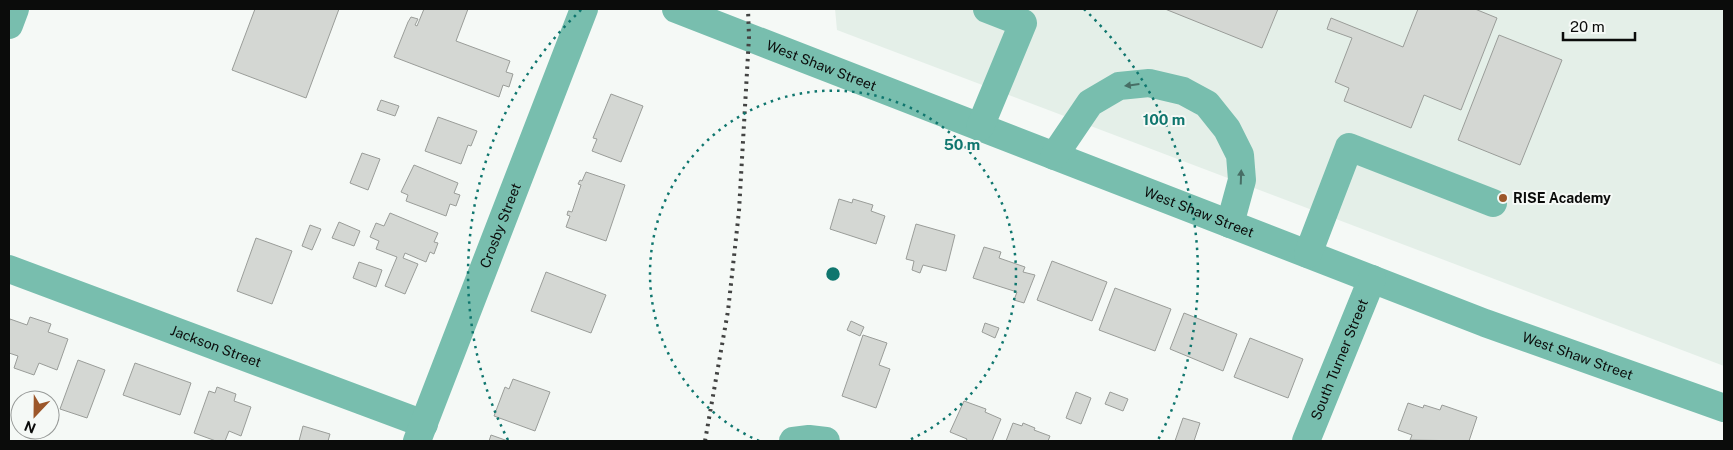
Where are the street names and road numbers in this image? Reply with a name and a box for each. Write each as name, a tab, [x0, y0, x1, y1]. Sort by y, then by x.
street label: West Shaw Street	[764, 37, 879, 94]
street label: Crosby Street	[477, 181, 524, 270]
street label: West Shaw Street	[1142, 183, 1256, 241]
street label: South Turner Street	[1307, 297, 1371, 422]
street label: Jackson Street	[168, 322, 264, 371]
street label: West Shaw Street	[1520, 329, 1635, 383]

